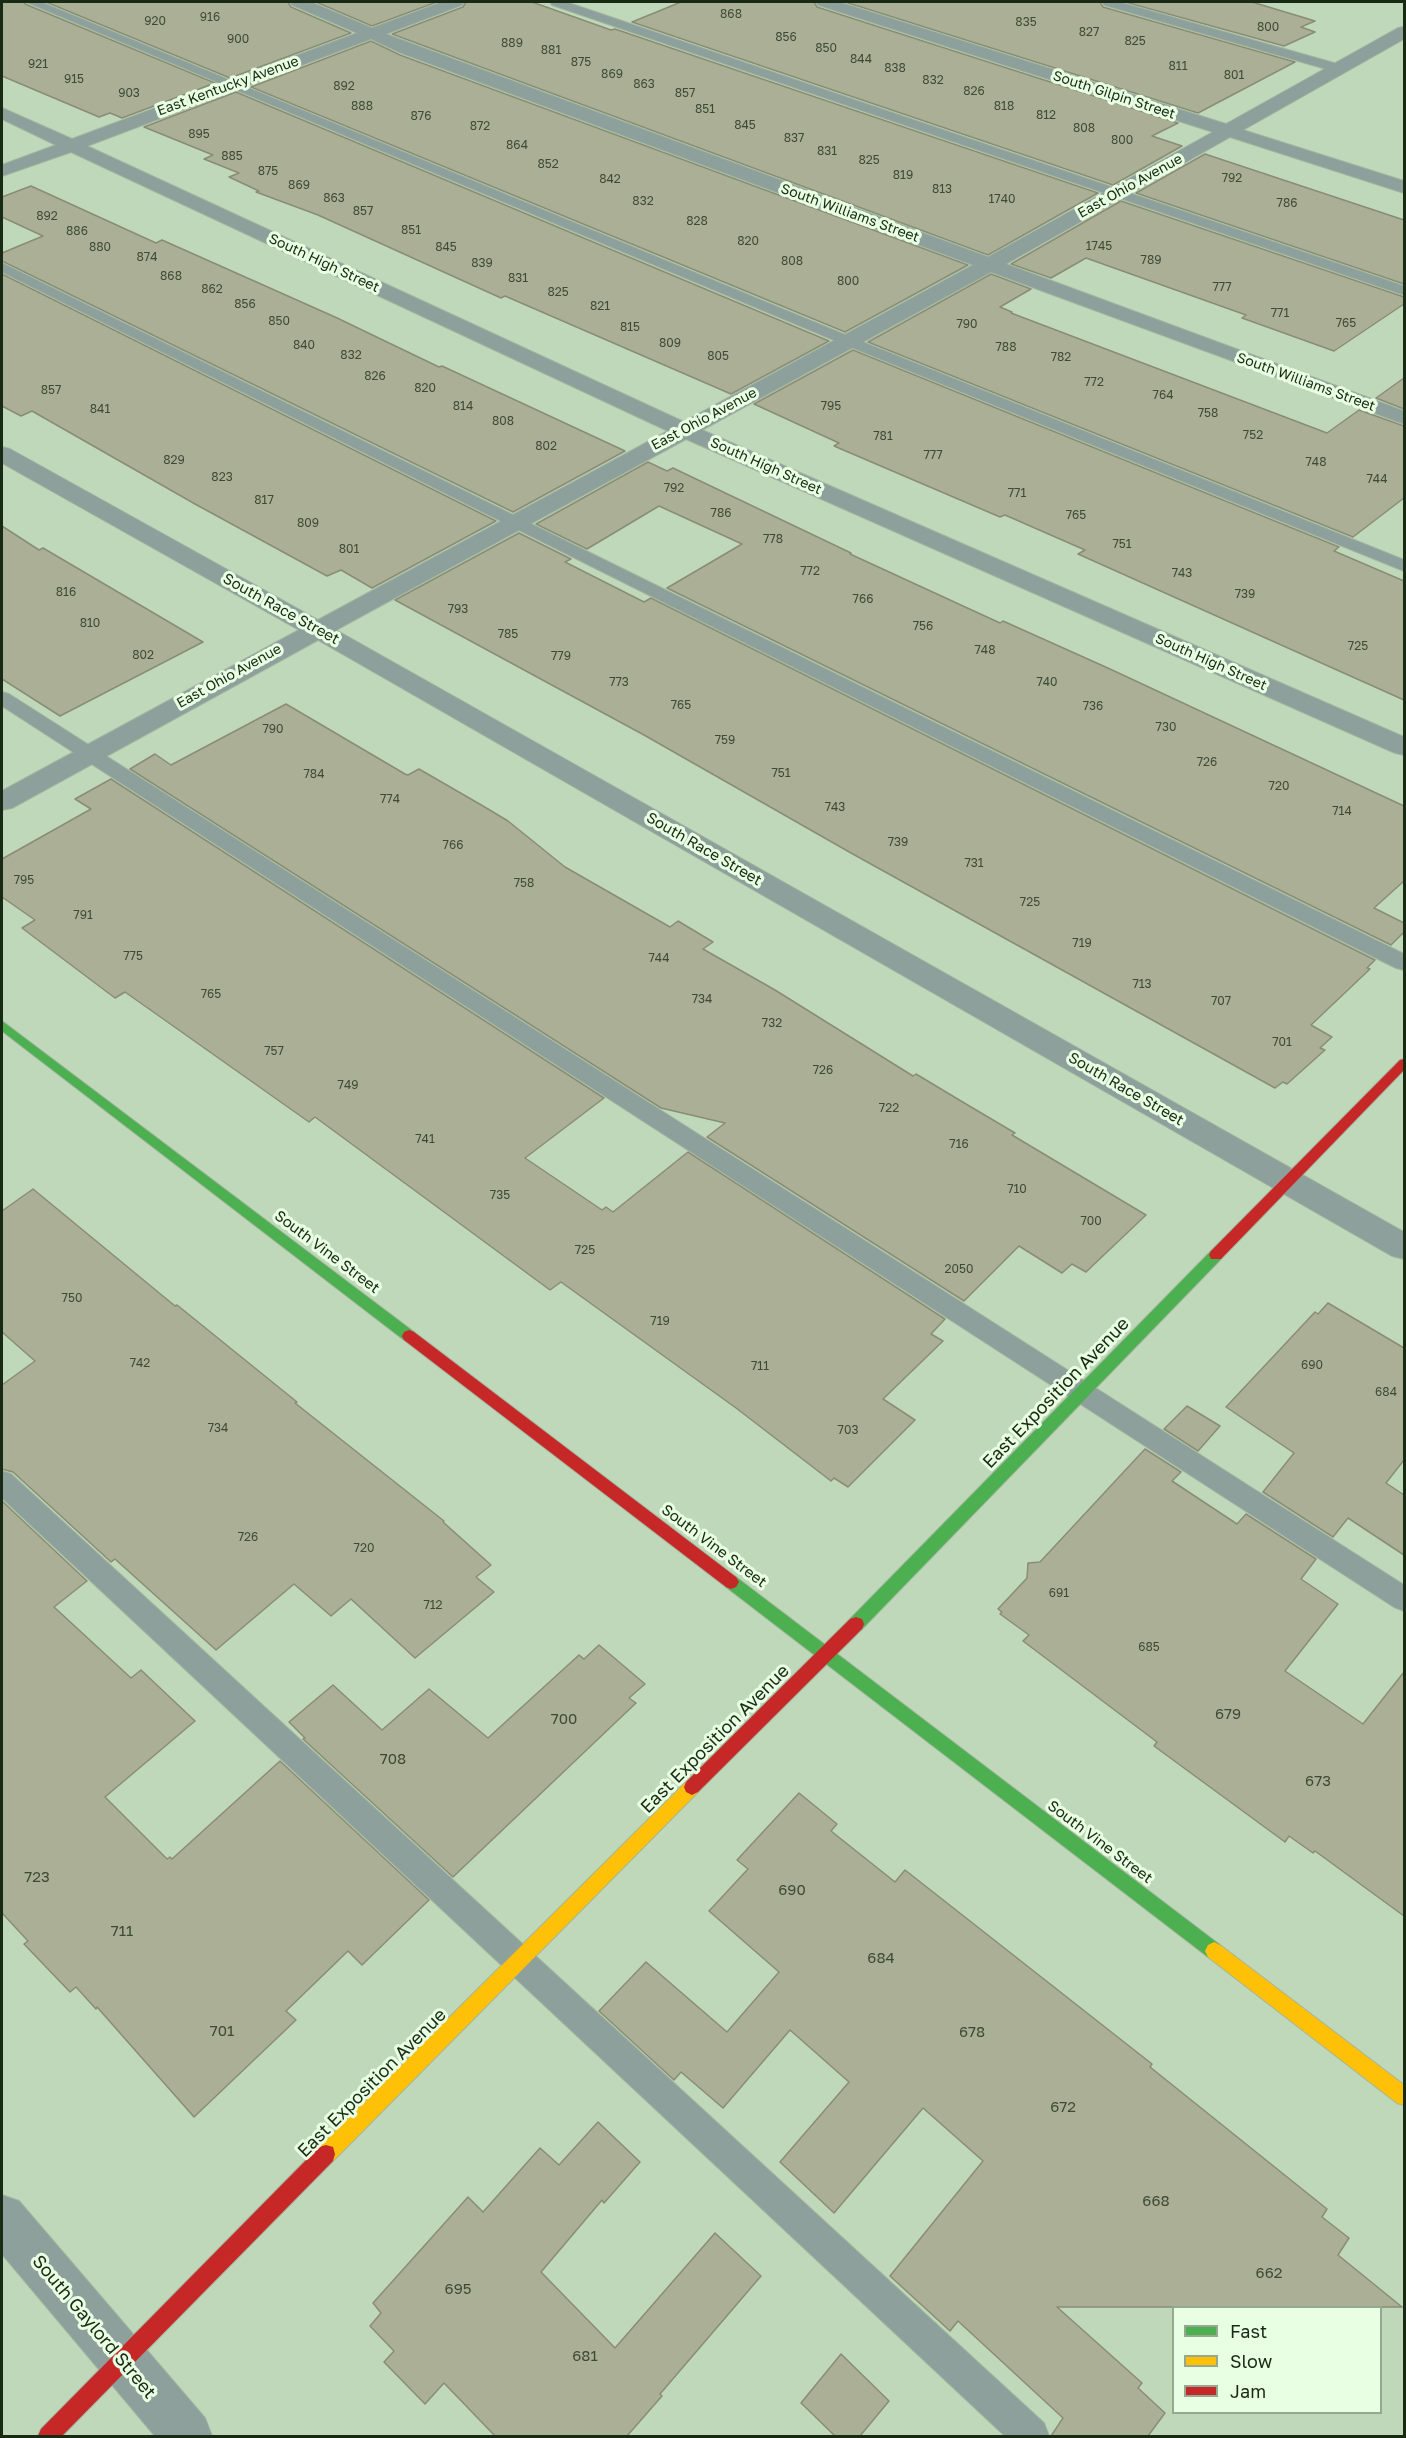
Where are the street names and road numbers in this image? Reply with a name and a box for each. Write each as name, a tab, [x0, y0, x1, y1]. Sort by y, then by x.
street label: East Kentucky Avenue	[155, 53, 301, 119]
street label: South Gilpin Street	[1051, 67, 1177, 123]
street label: East Ohio Avenue	[1075, 150, 1185, 222]
street label: South Williams Street	[778, 180, 922, 246]
street label: South High Street	[266, 230, 382, 296]
street label: South Williams Street	[1234, 349, 1378, 415]
street label: East Ohio Avenue	[648, 384, 760, 454]
street label: South High Street	[708, 434, 824, 498]
street label: South Race Street	[220, 570, 342, 648]
street label: South High Street	[1153, 630, 1269, 694]
street label: East Ohio Avenue	[174, 640, 284, 712]
street label: South Race Street	[643, 809, 765, 889]
street label: South Race Street	[1065, 1049, 1187, 1129]
street label: South Vine Street	[271, 1207, 383, 1297]
street label: East Exposition Avenue	[978, 1313, 1134, 1473]
street label: South Vine Street	[658, 1501, 770, 1591]
street label: East Exposition Avenue	[636, 1660, 794, 1818]
street label: South Vine Street	[1044, 1797, 1156, 1887]
street label: East Exposition Avenue	[293, 2004, 451, 2162]
street label: South Gaylord Street	[28, 2251, 160, 2403]

